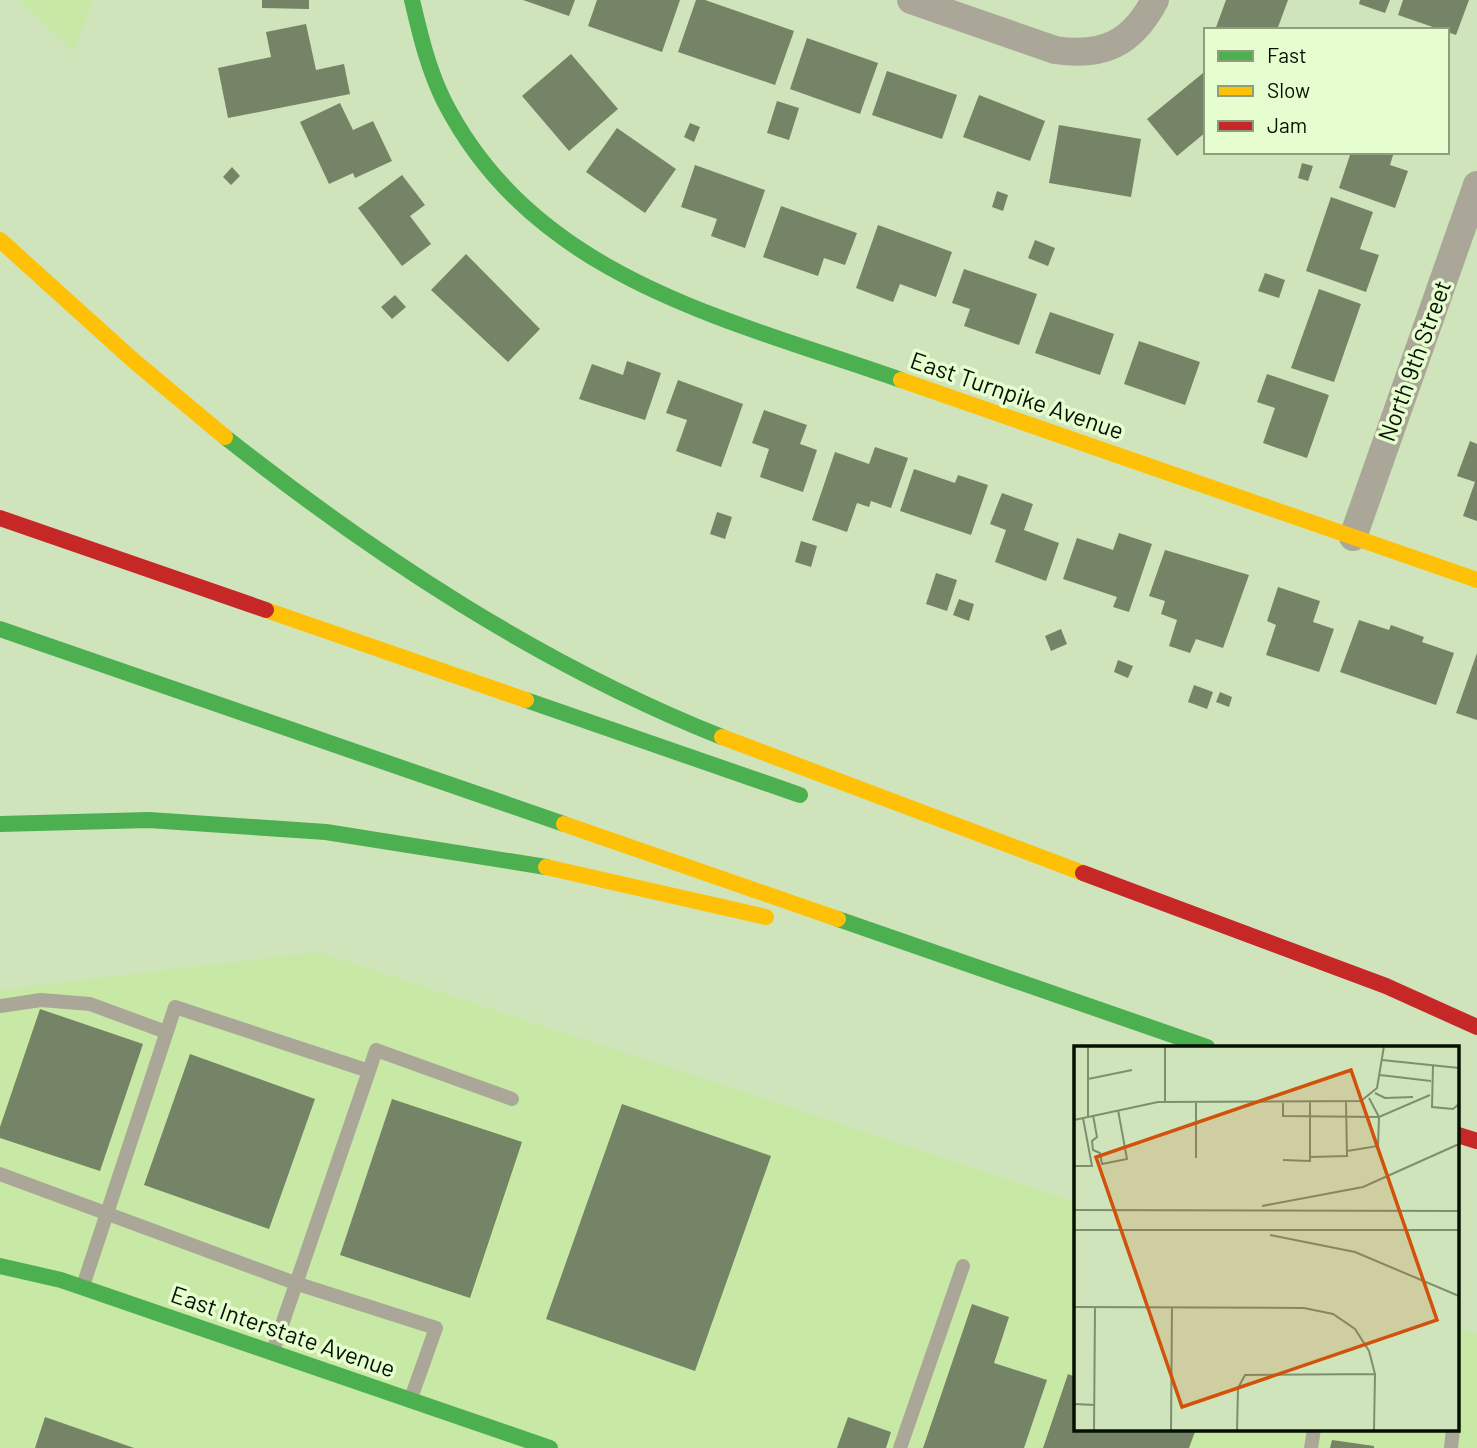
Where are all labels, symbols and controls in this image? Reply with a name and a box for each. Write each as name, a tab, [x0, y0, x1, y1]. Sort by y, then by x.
legend	[1204, 28, 1449, 154]
text: Fast	[1267, 42, 1307, 67]
text: Slow	[1267, 77, 1310, 102]
text: Jam	[1267, 112, 1307, 137]
street label: North 9th Street	[1371, 276, 1456, 445]
street label: East Turnpike Avenue	[907, 344, 1128, 445]
inset map	[1074, 1046, 1460, 1430]
street label: East Interstate Avenue	[167, 1279, 400, 1383]

